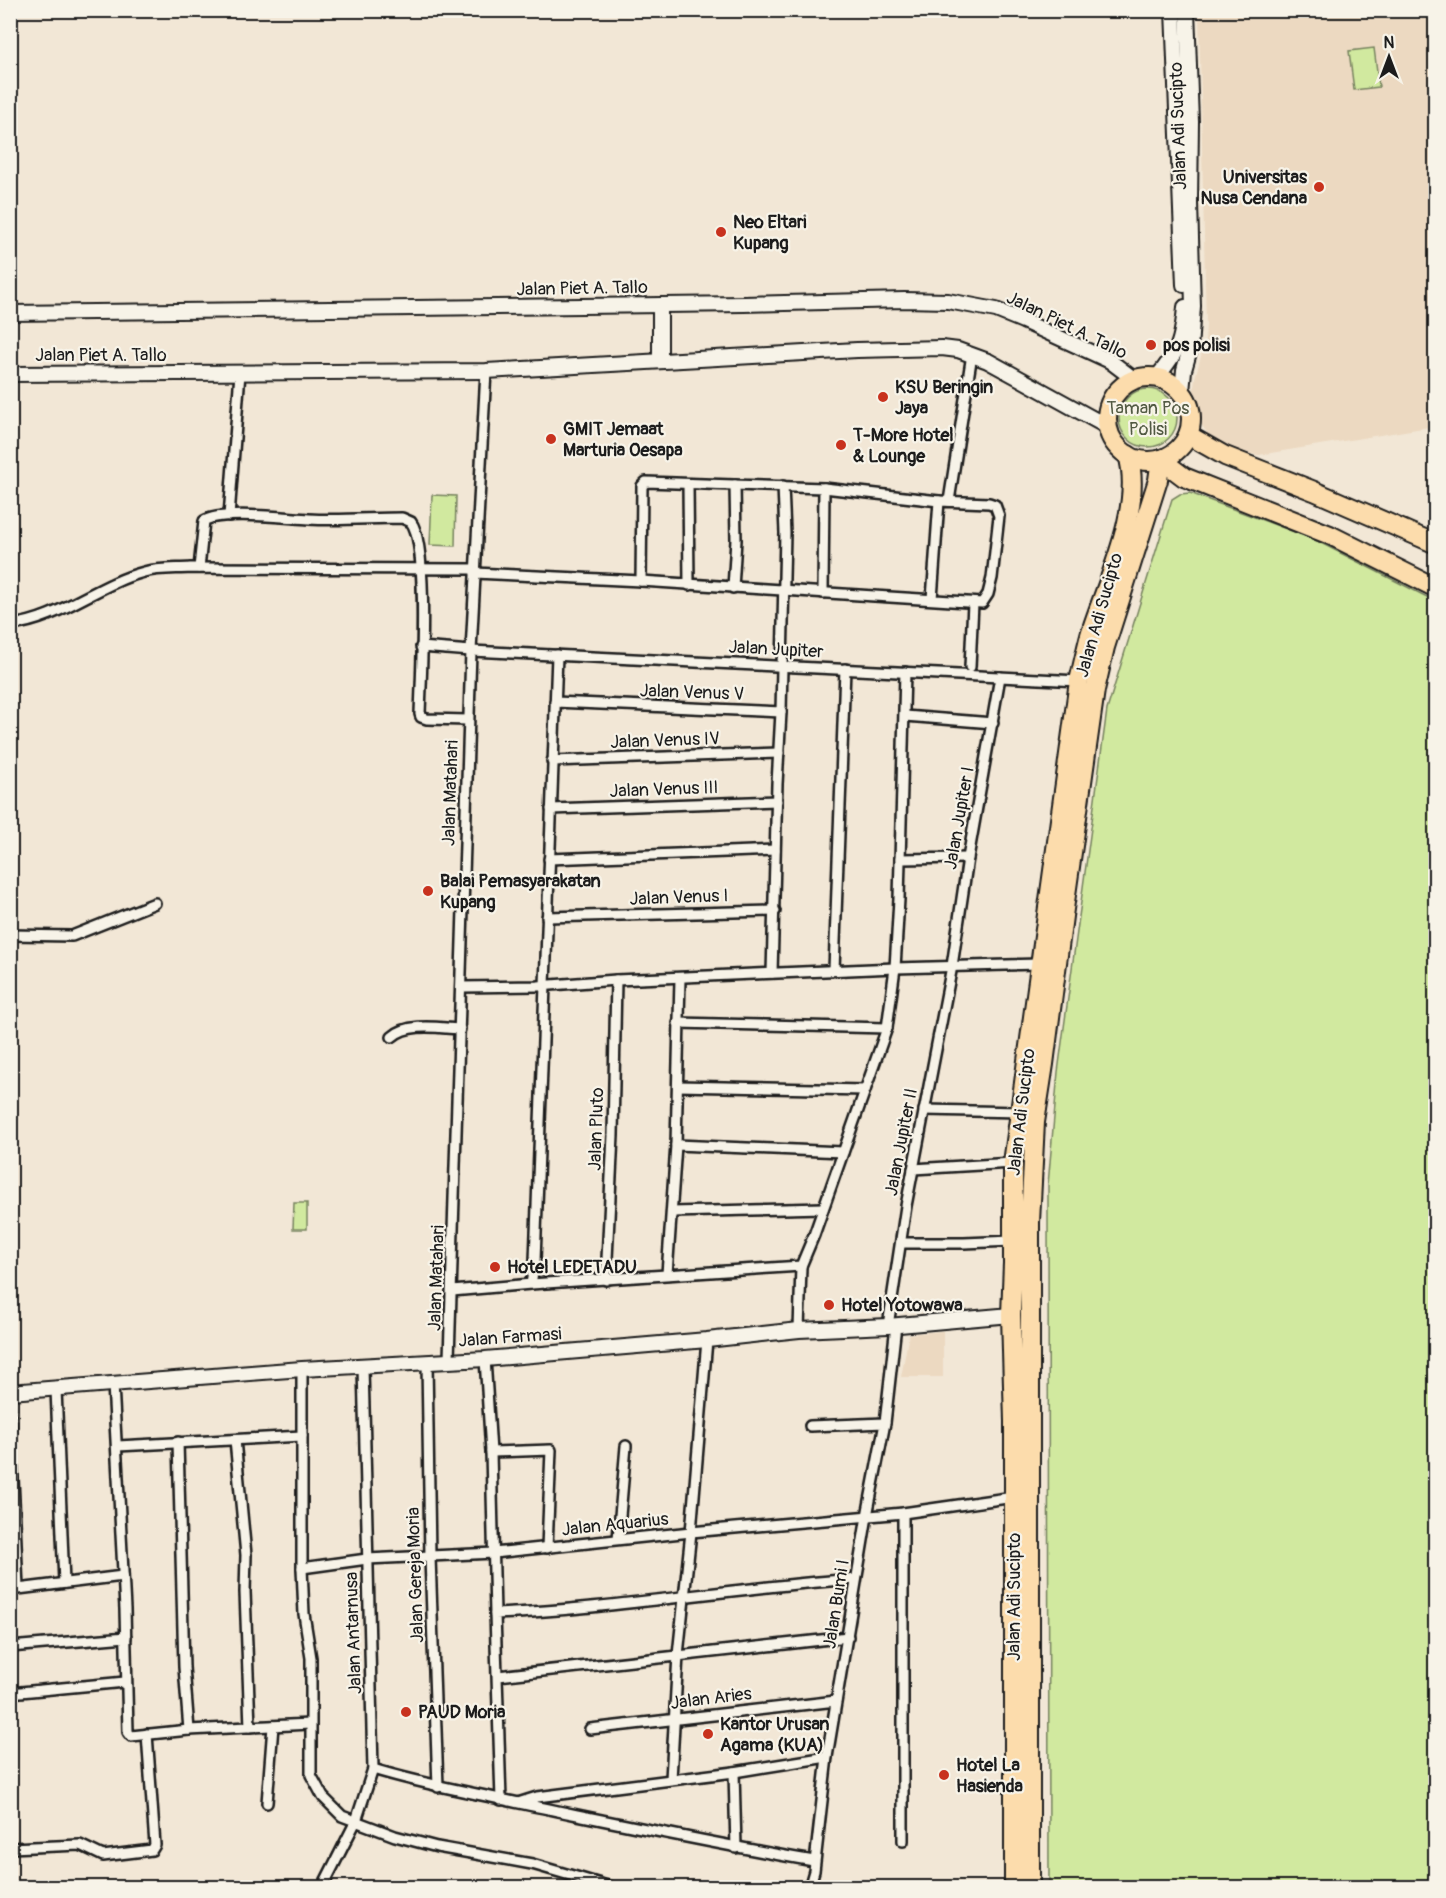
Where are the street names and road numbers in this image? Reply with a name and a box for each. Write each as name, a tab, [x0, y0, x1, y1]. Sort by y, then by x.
street label: Jalan Adi Sucipto	[1165, 61, 1192, 190]
street label: Jalan Piet A. Tallo	[516, 276, 648, 301]
street label: Jalan Piet A. Tallo	[1003, 286, 1131, 365]
street label: Jalan Piet A. Tallo	[35, 344, 167, 367]
street label: Jalan Adi Sucipto	[1071, 550, 1128, 680]
street label: Jalan Jupiter	[728, 636, 825, 664]
street label: Jalan Venus V	[639, 679, 745, 706]
street label: Jalan Venus IV	[610, 727, 720, 754]
street label: Jalan Matahari	[437, 740, 464, 846]
street label: Jalan Jupiter I	[939, 765, 980, 871]
street label: Jalan Venus III	[609, 776, 719, 803]
street label: Jalan Venus I	[629, 884, 729, 911]
street label: Jalan Adi Sucipto	[1002, 1047, 1041, 1177]
street label: Jalan Jupiter II	[880, 1086, 923, 1198]
street label: Jalan Pluto	[584, 1087, 609, 1171]
street label: Jalan Matahari	[423, 1225, 450, 1331]
street label: Jalan Farmasi	[458, 1322, 562, 1353]
street label: Jalan Gereja Moria	[402, 1507, 429, 1643]
street label: Jalan Aquarius	[560, 1507, 670, 1542]
street label: Jalan Adi Sucipto	[1003, 1533, 1026, 1661]
street label: Jalan Bumi I	[818, 1558, 855, 1650]
street label: Jalan Antarnusa	[340, 1571, 367, 1695]
street label: Jalan Aries	[669, 1682, 753, 1715]

